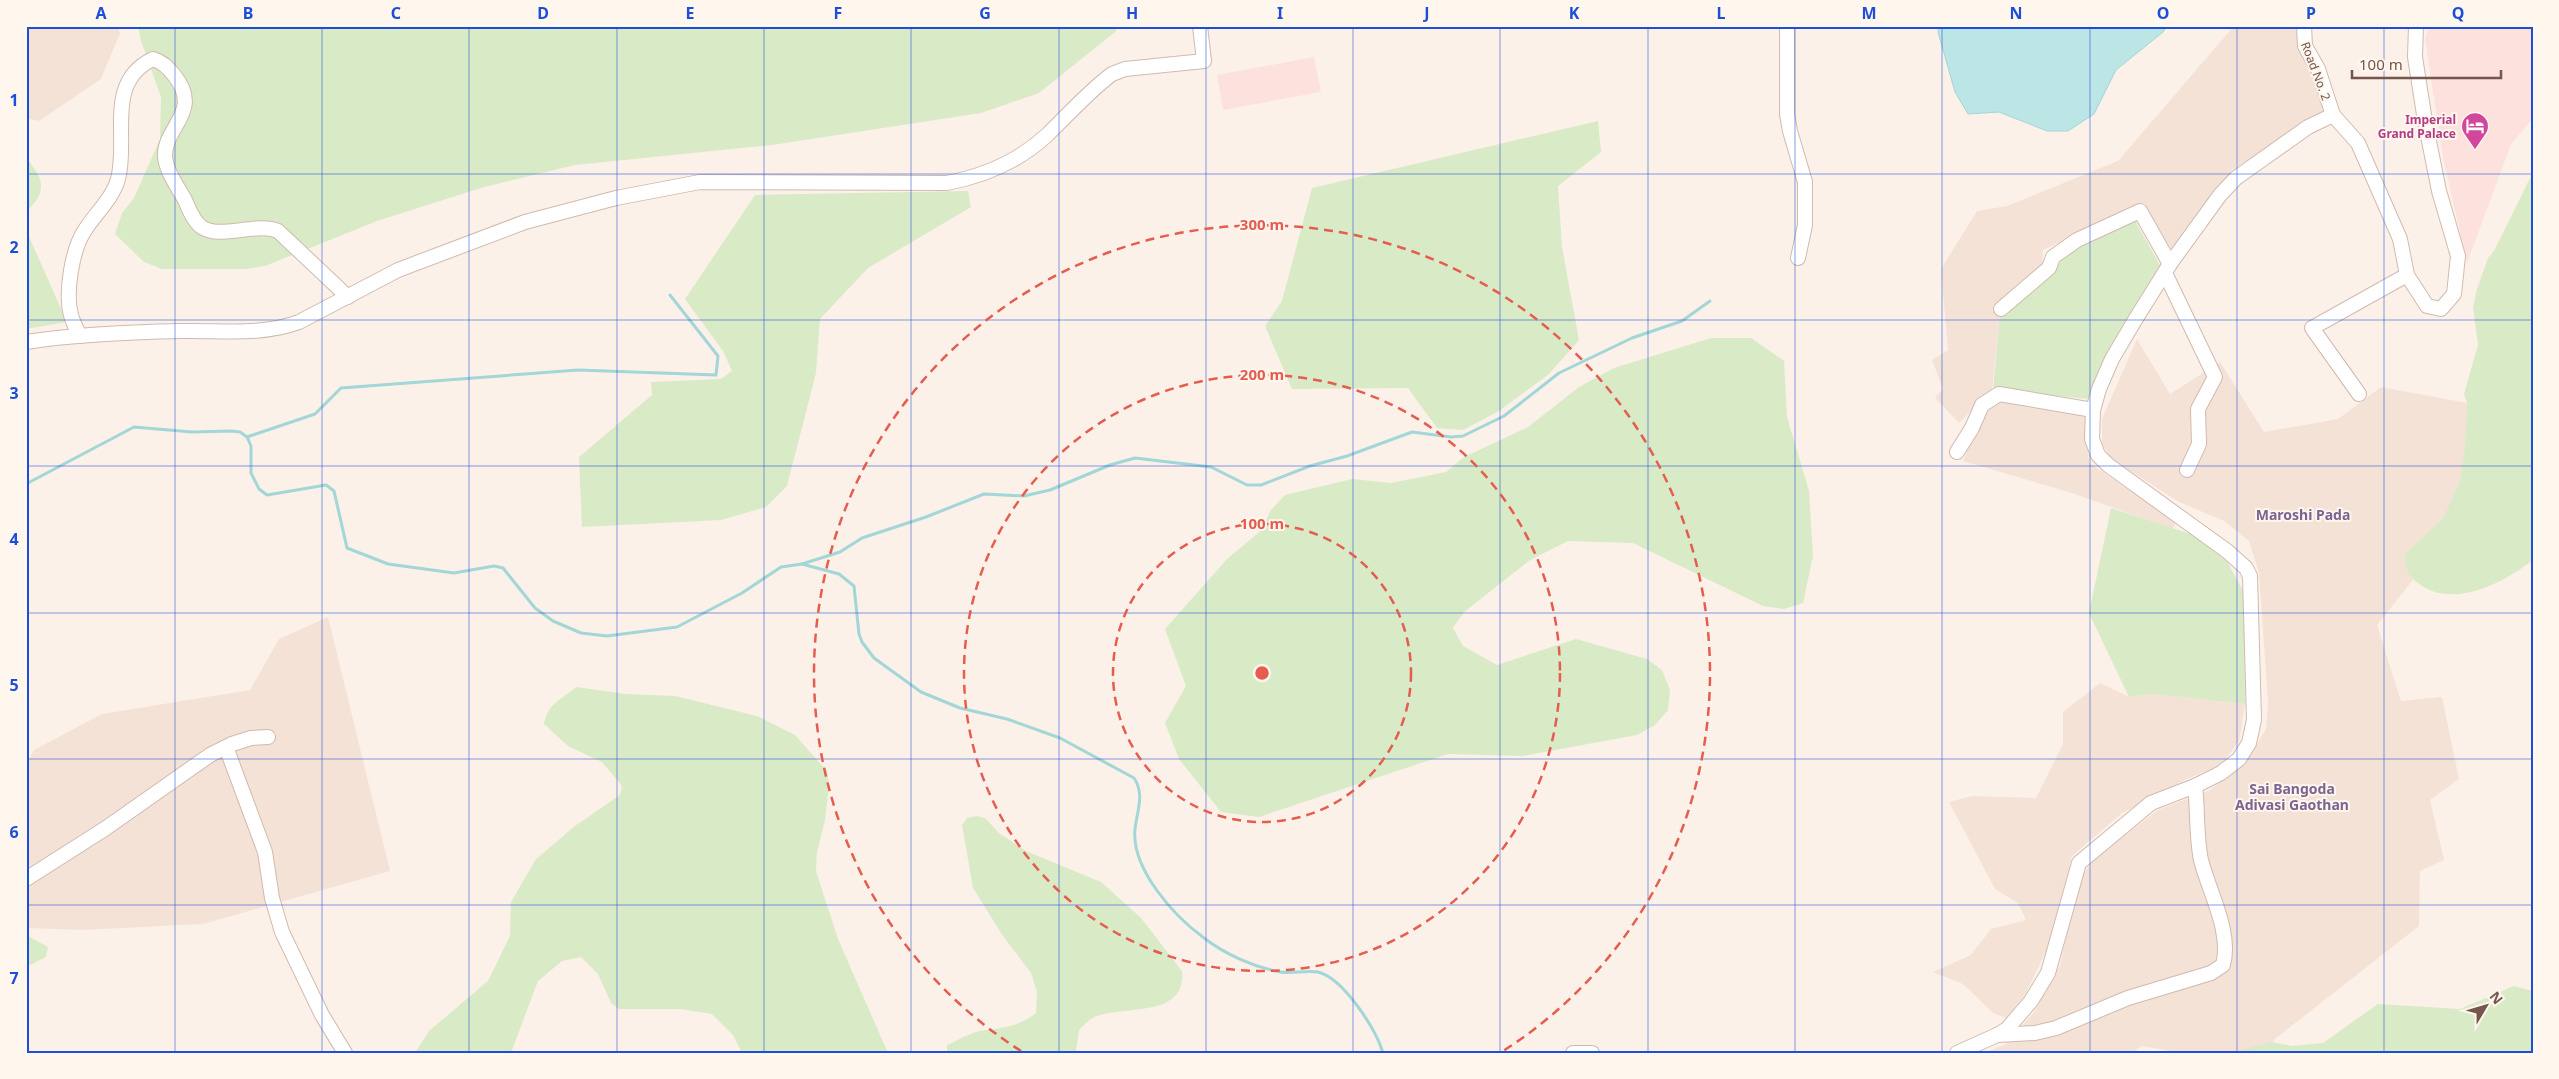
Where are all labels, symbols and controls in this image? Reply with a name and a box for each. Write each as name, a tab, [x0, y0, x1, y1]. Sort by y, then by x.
text: A	[95, 2, 107, 24]
text: B	[243, 2, 253, 24]
text: C	[391, 2, 401, 24]
text: D	[537, 2, 549, 24]
text: E	[686, 2, 695, 24]
text: F	[834, 2, 842, 24]
text: G	[979, 2, 991, 24]
text: H	[1126, 2, 1138, 24]
text: I	[1277, 2, 1283, 24]
text: J	[1422, 2, 1430, 24]
text: K	[1569, 2, 1580, 24]
text: L	[1717, 2, 1726, 24]
text: M	[1861, 2, 1877, 24]
text: N	[2009, 2, 2023, 24]
text: O	[2157, 2, 2169, 24]
text: P	[2306, 2, 2316, 24]
text: Q	[2452, 2, 2464, 24]
street label: Road No. 2	[2297, 39, 2335, 103]
scale bar	[2352, 48, 2500, 80]
text: 100 m	[2359, 54, 2403, 74]
text: 1	[9, 89, 19, 111]
place label: Imperial Grand Palace	[2378, 111, 2456, 142]
hotel icon: Imperial Grand Palace	[2460, 111, 2490, 150]
text: 300 m	[1240, 214, 1284, 234]
text: 2	[9, 236, 19, 258]
text: 200 m	[1240, 364, 1284, 384]
text: 3	[9, 382, 19, 404]
district label: Maroshi Pada	[2256, 505, 2350, 524]
text: 100 m	[1240, 513, 1284, 533]
text: 4	[9, 528, 19, 550]
centre of rings	[1253, 664, 1271, 682]
text: 5	[9, 674, 19, 696]
district label: Sai Bangoda Adivasi Gaothan	[2235, 779, 2349, 814]
text: 6	[9, 821, 19, 843]
text: 7	[9, 967, 19, 989]
north arrow	[2462, 982, 2512, 1032]
text: N	[2486, 987, 2508, 1008]

